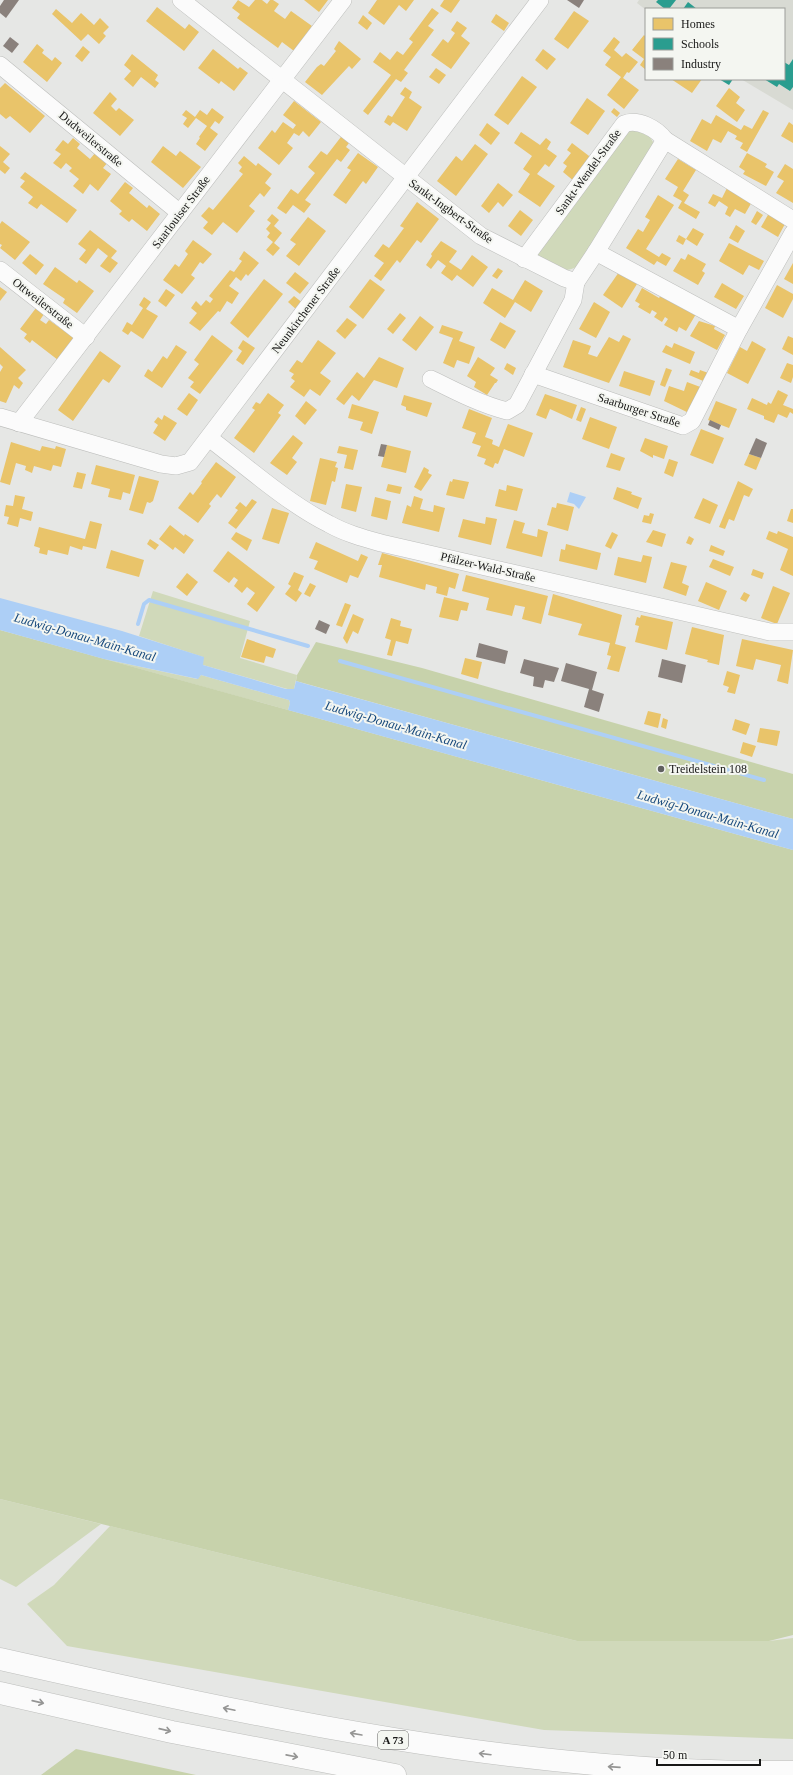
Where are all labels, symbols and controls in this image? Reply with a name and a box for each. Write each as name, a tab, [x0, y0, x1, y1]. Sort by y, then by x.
legend	[645, 8, 785, 80]
text: Homes	[681, 17, 715, 31]
text: Schools	[681, 37, 719, 51]
text: Industry	[681, 57, 721, 71]
street label: Dudweilerstraße	[56, 108, 126, 170]
street label: Sankt-Wendel-Straße	[552, 126, 624, 218]
street label: Saarlouiser Straße	[149, 173, 213, 251]
street label: Sankt-Ingbert-Straße	[406, 176, 496, 246]
street label: Neunkirchener Straße	[269, 264, 343, 356]
street label: Ottweilerstraße	[10, 275, 76, 331]
street label: Saarburger Straße	[596, 390, 682, 430]
street label: Pfälzer-Wald-Straße	[439, 549, 537, 585]
water label: Ludwig-Donau-Main-Kanal	[11, 609, 158, 665]
water label: Ludwig-Donau-Main-Kanal	[322, 697, 469, 753]
place label: Treidelstein 108	[669, 762, 747, 776]
marker: Treidelstein 108	[656, 764, 666, 774]
water label: Ludwig-Donau-Main-Kanal	[634, 786, 781, 842]
one-way arrow	[31, 1698, 44, 1706]
one-way arrow	[223, 1705, 236, 1713]
one-way arrow	[158, 1727, 171, 1735]
one-way arrow	[350, 1730, 363, 1738]
road number: A 73	[378, 1731, 408, 1749]
scale bar	[657, 1741, 760, 1767]
text: 50 m	[663, 1748, 688, 1762]
one-way arrow	[479, 1750, 492, 1758]
one-way arrow	[285, 1752, 298, 1760]
one-way arrow	[608, 1763, 621, 1770]

